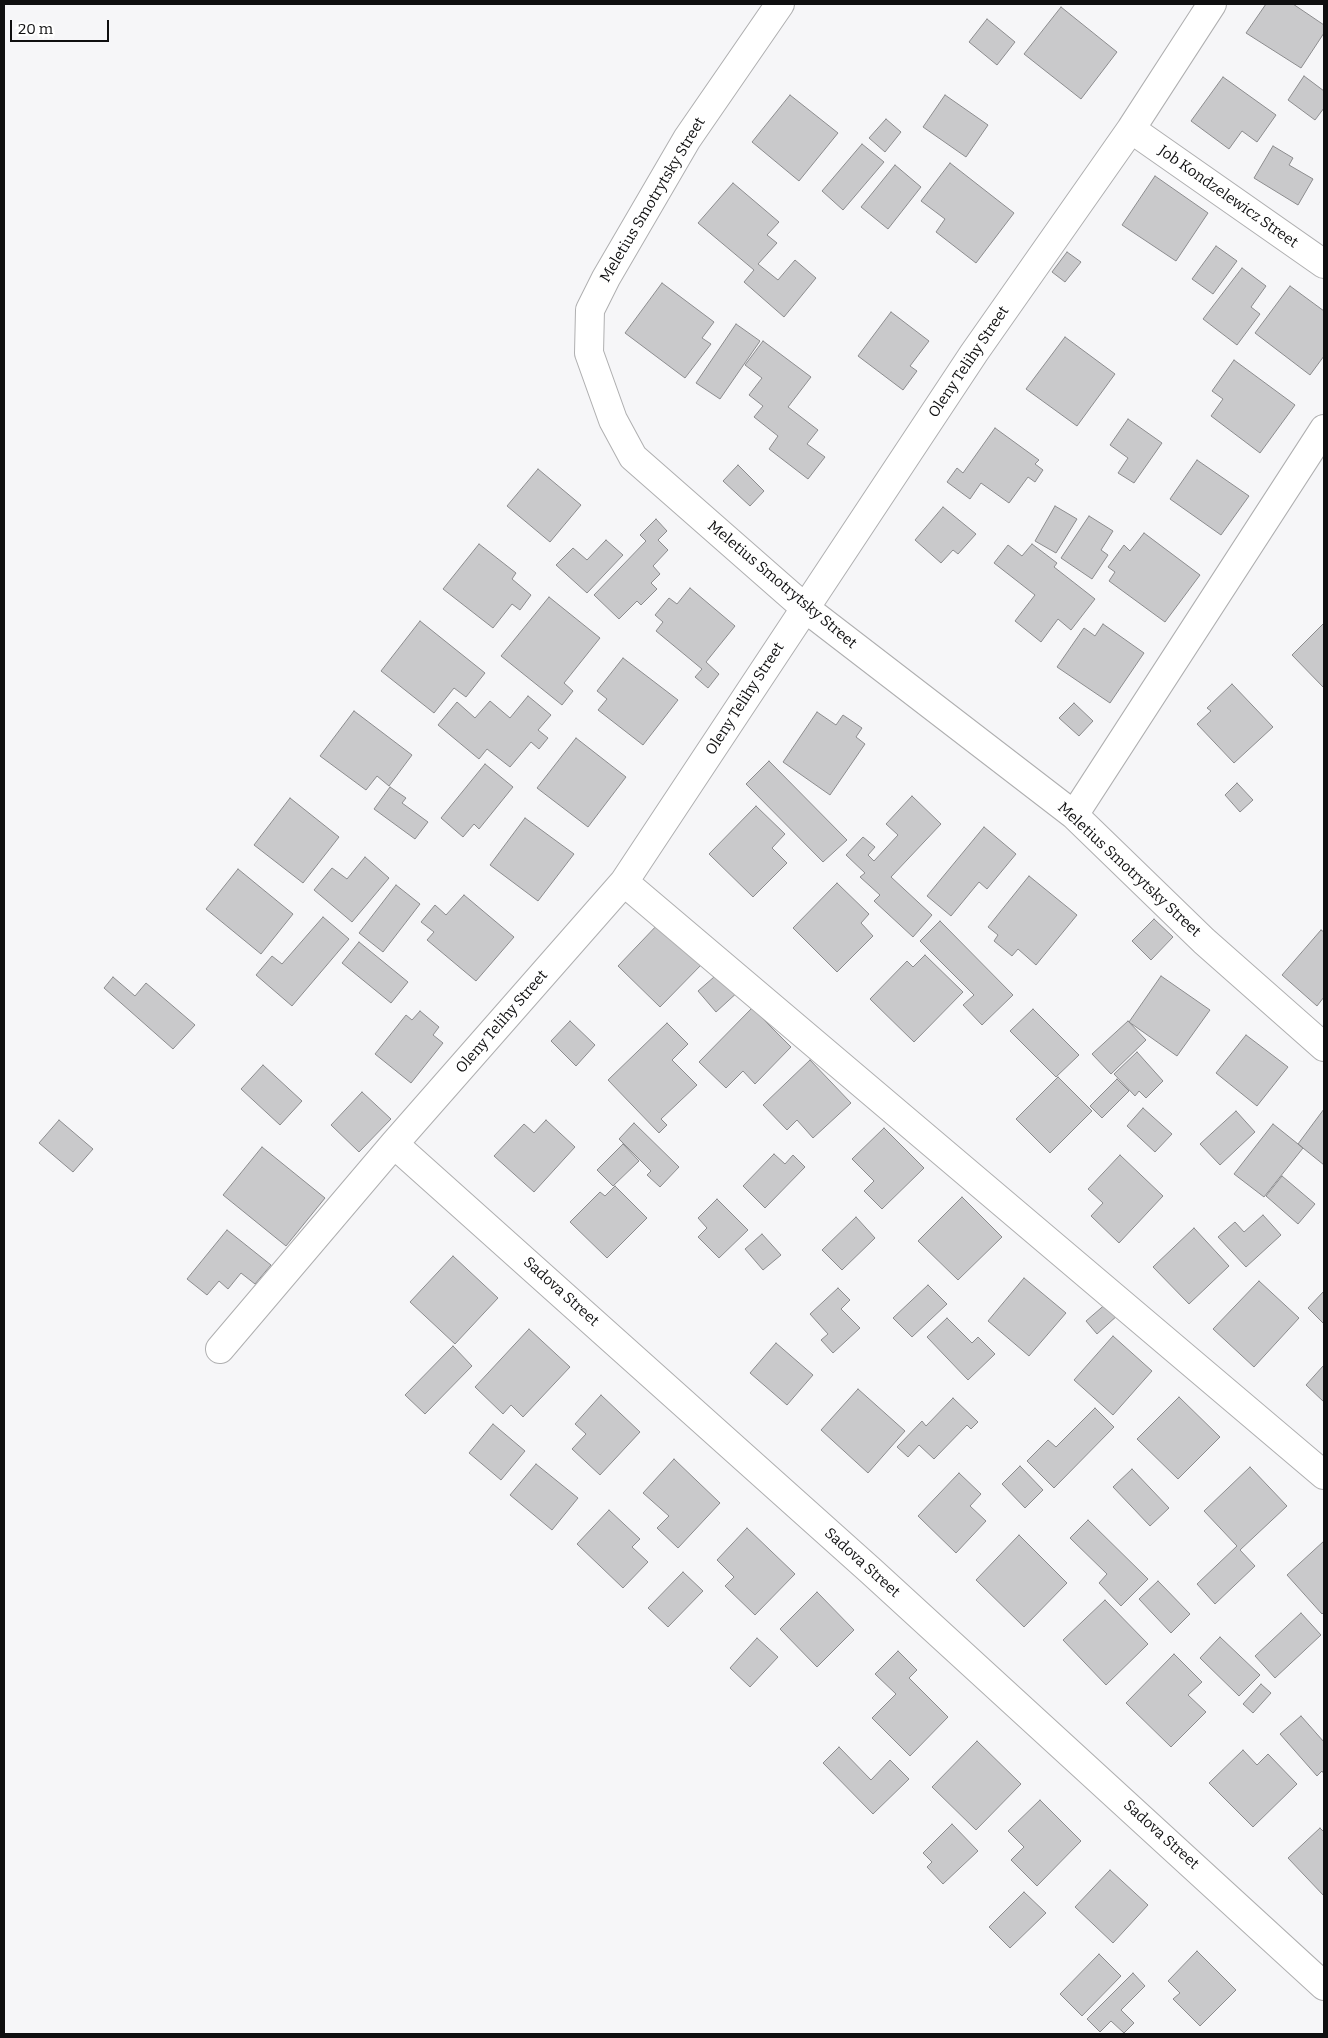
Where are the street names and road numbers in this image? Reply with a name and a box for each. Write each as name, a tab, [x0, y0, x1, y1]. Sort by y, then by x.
street label: Meletius Smotrytsky Street	[597, 114, 709, 286]
street label: Job Kondzelewicz Street	[1155, 142, 1301, 252]
street label: Oleny Telihy Street	[925, 303, 1013, 421]
street label: Meletius Smotrytsky Street	[704, 517, 860, 653]
street label: Oleny Telihy Street	[702, 639, 788, 759]
street label: Meletius Smotrytsky Street	[1054, 799, 1204, 941]
street label: Oleny Telihy Street	[452, 967, 552, 1077]
street label: Sadova Street	[520, 1253, 602, 1331]
street label: Sadova Street	[821, 1524, 903, 1602]
street label: Sadova Street	[1120, 1796, 1202, 1874]

